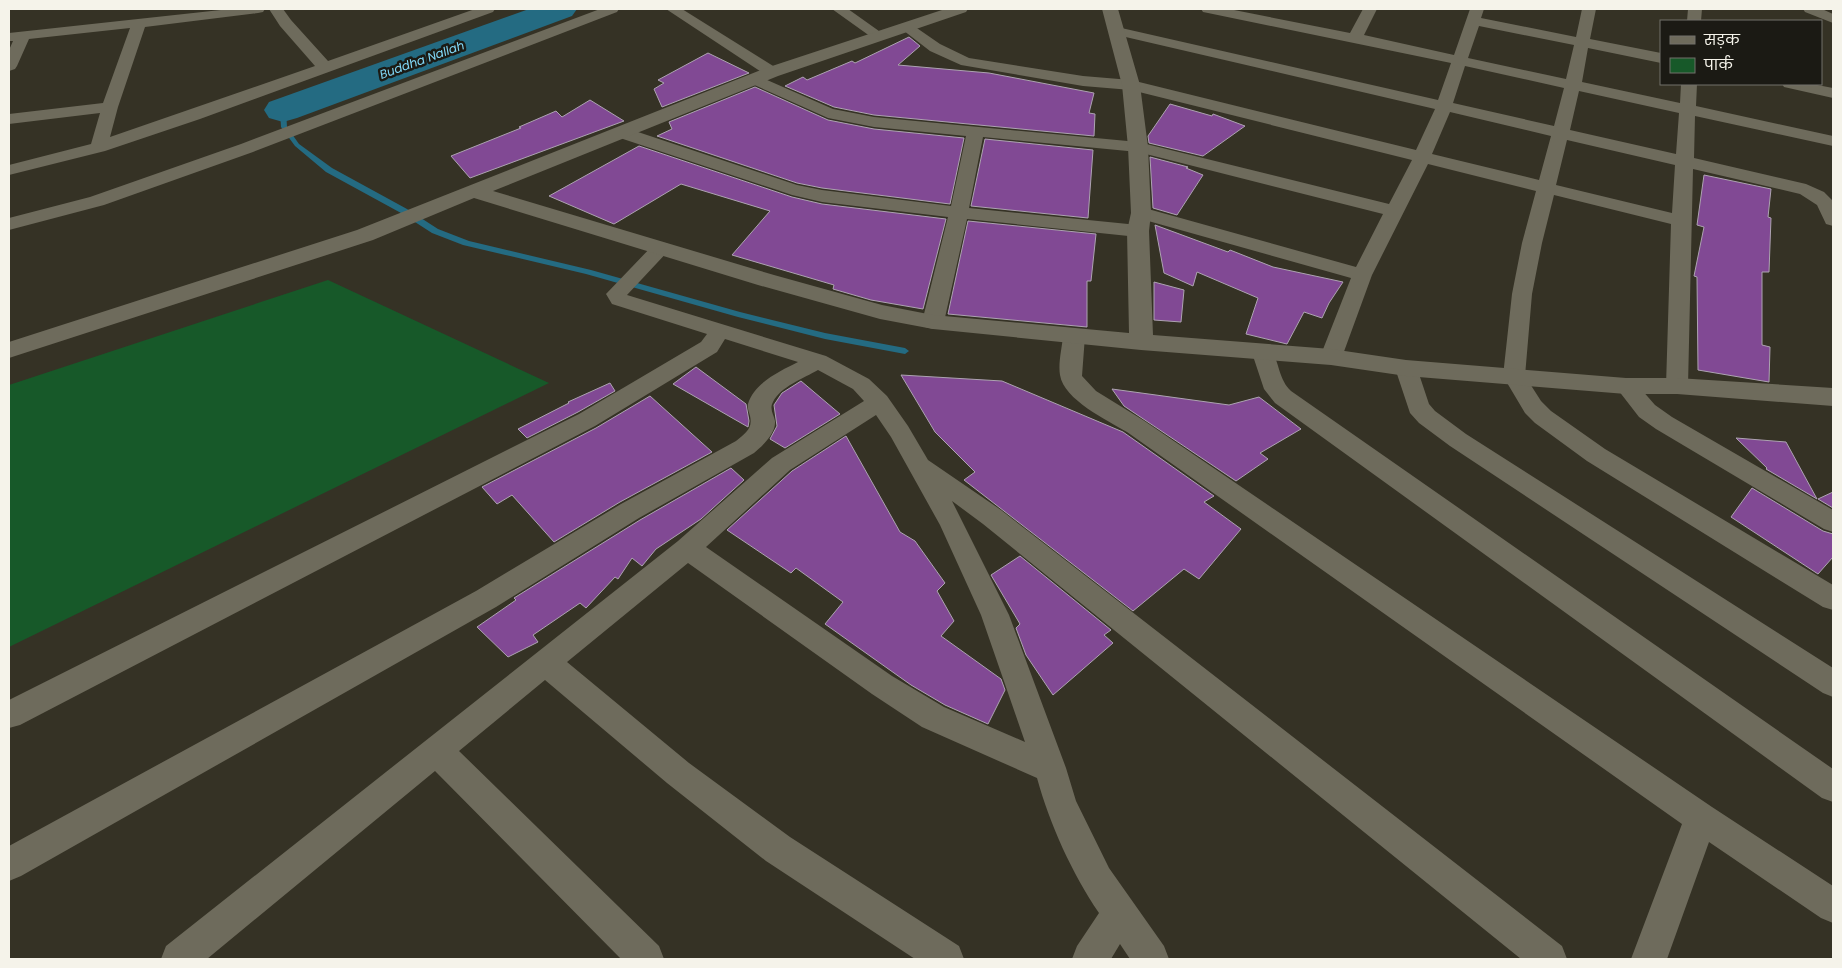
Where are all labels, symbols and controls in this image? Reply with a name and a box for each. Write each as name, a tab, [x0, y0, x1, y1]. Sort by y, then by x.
legend	[1660, 20, 1822, 85]
text: सड़क	[1703, 29, 1741, 50]
water label: Buddha Nallah	[377, 36, 466, 83]
text: पार्क	[1703, 54, 1734, 75]

